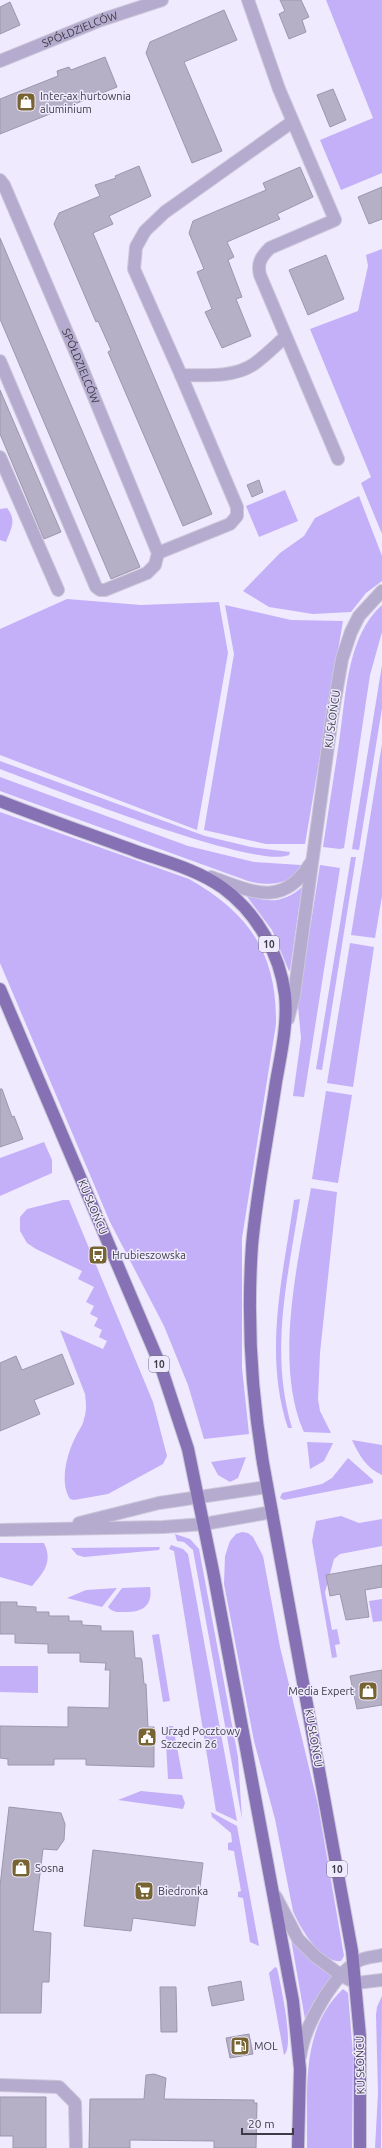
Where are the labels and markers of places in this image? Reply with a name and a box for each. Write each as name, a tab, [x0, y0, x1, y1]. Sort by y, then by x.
place label: Inter-ax hurtownia aluminium	[40, 90, 131, 115]
shop icon: Inter-ax hurtownia aluminium	[15, 91, 37, 113]
bus stop icon: Hrubieszowska	[87, 1244, 109, 1266]
place label: Hrubieszowska	[112, 1249, 186, 1261]
shop icon: Media Expert	[357, 1680, 379, 1702]
place label: Media Expert	[288, 1685, 355, 1697]
place label: Urząd Pocztowy Szczecin 26	[161, 1725, 241, 1750]
public building icon: Urząd Pocztowy Szczecin 26	[136, 1726, 158, 1748]
shop icon: Sosna	[10, 1857, 32, 1879]
place label: Sosna	[35, 1862, 64, 1874]
supermarket icon: Biedronka	[133, 1880, 155, 1902]
place label: Biedronka	[158, 1885, 208, 1897]
fuel station icon: MOL	[229, 2035, 251, 2057]
place label: MOL	[254, 2040, 278, 2052]

